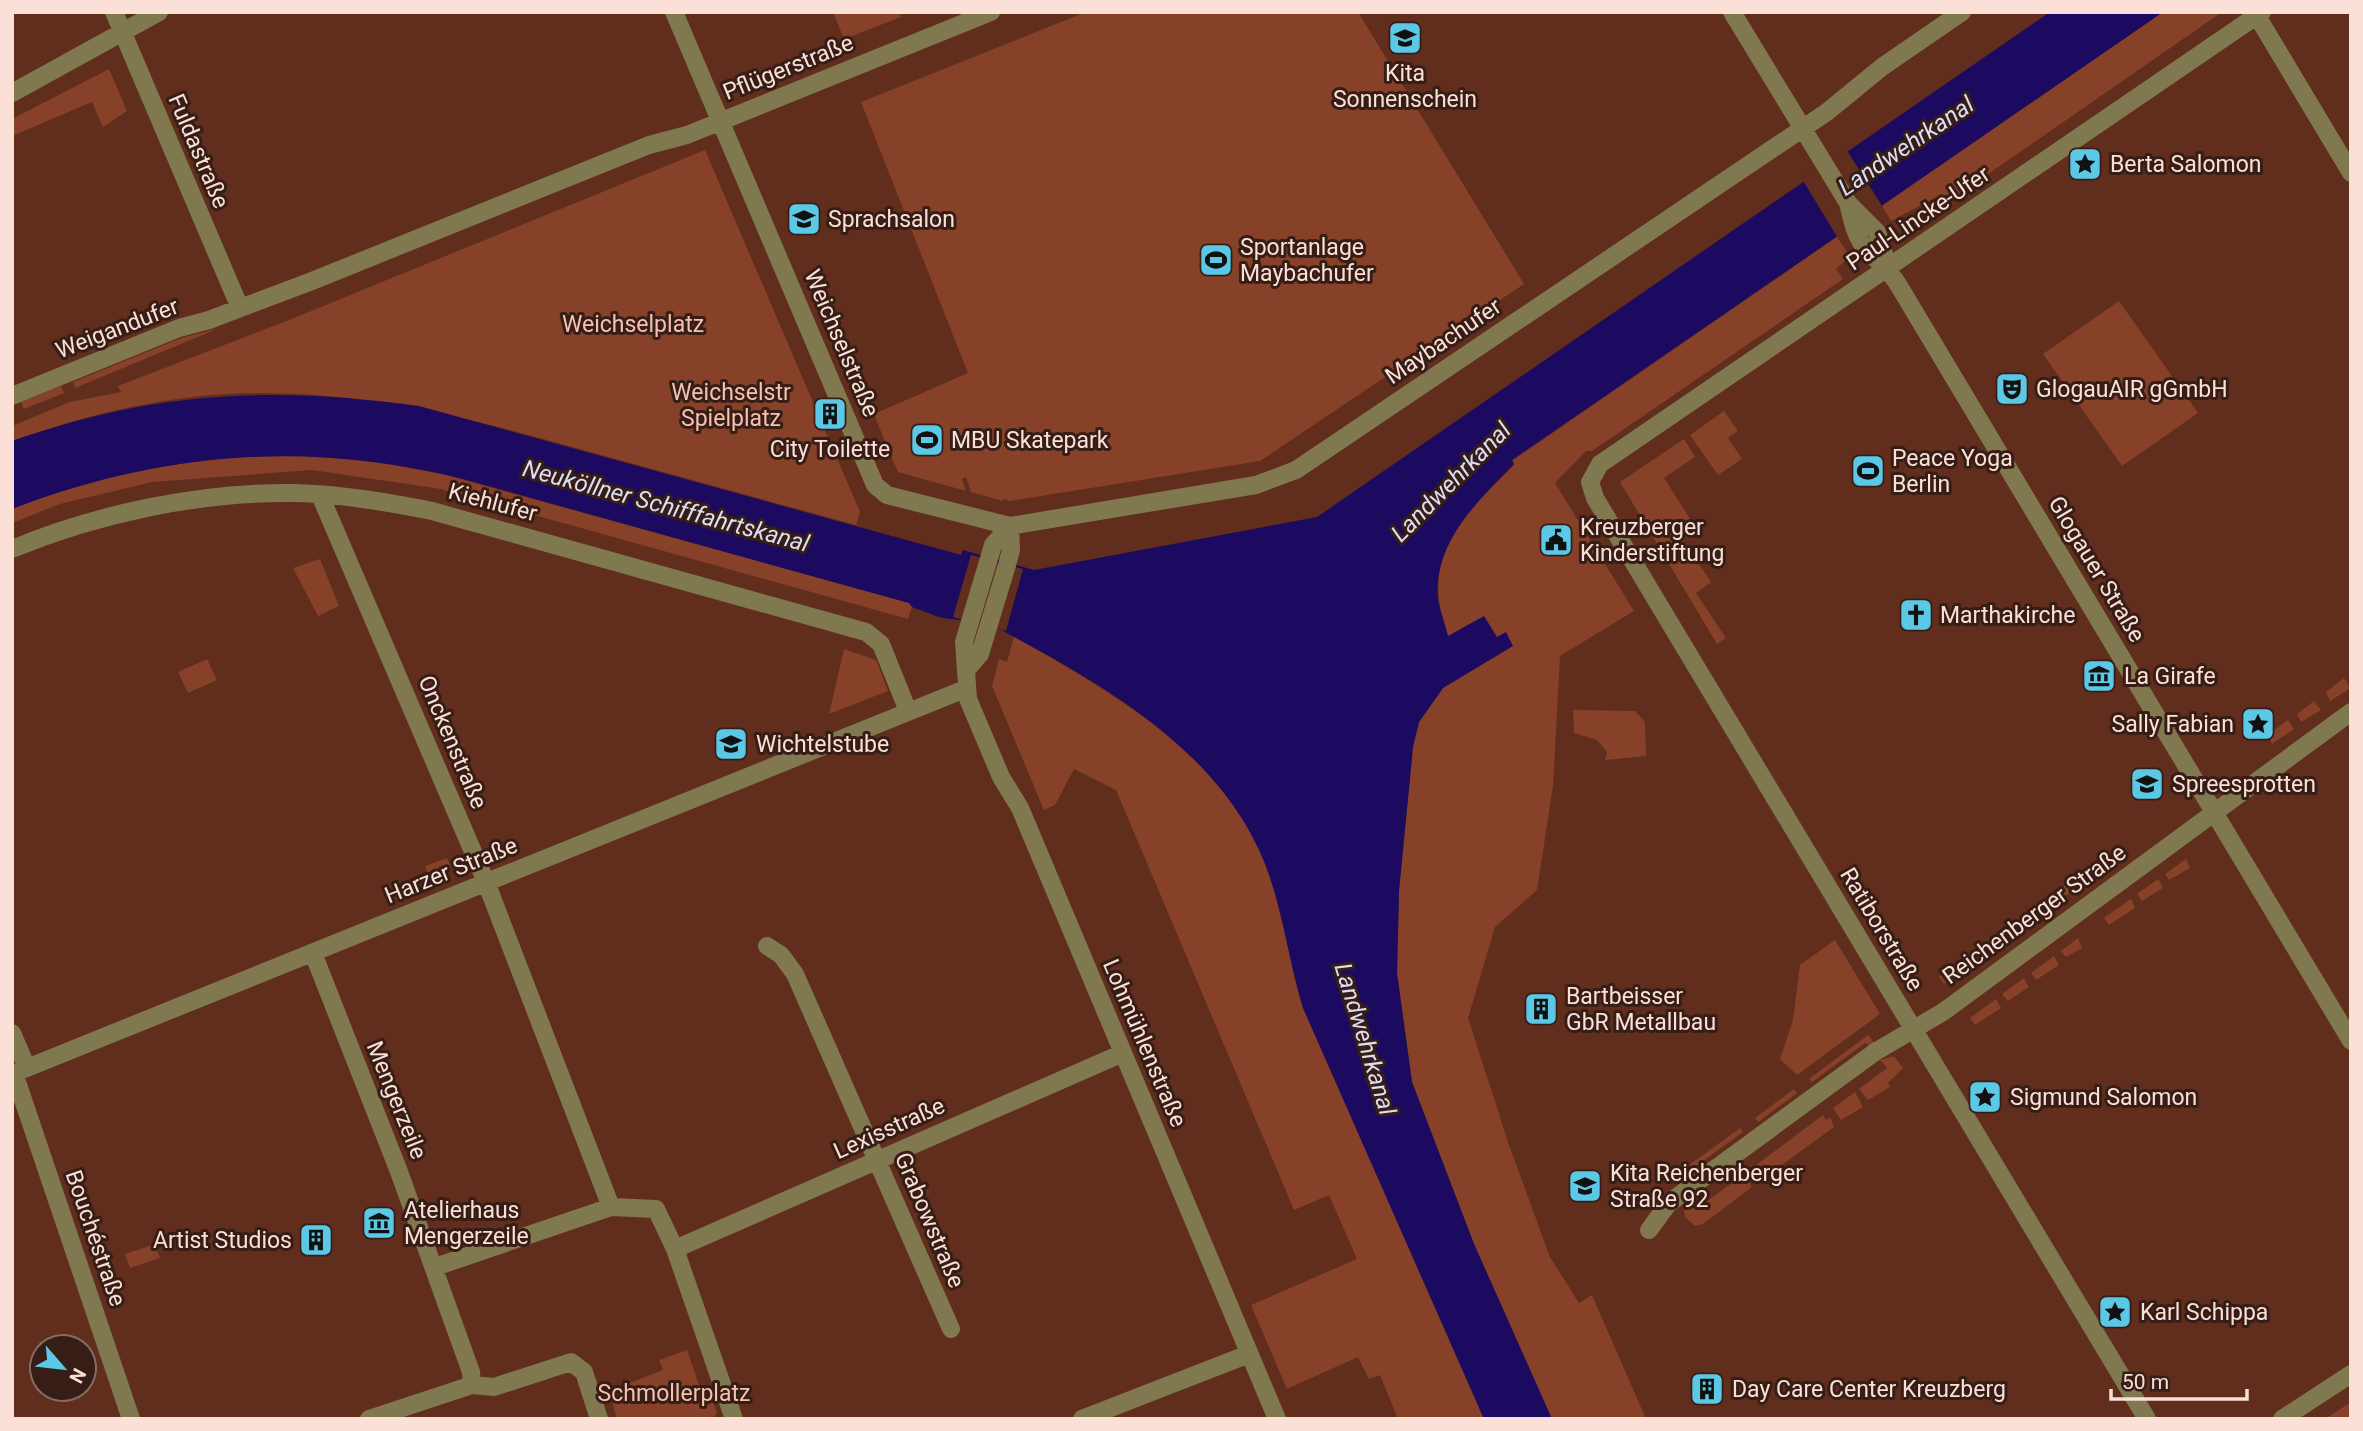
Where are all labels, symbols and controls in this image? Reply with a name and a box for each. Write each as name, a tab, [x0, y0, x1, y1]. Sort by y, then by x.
school or university icon: Kita Sonnenschein	[1386, 19, 1424, 57]
street label: Pflügerstraße	[719, 29, 857, 106]
place label: Kita Sonnenschein	[1333, 60, 1477, 113]
street label: Fuldastraße	[162, 90, 235, 212]
water label: Landwehrkanal	[1833, 90, 1979, 202]
place icon: Berta Salomon	[2066, 145, 2104, 183]
place label: Berta Salomon	[2110, 151, 2262, 178]
street label: Paul-Lincke-Ufer	[1842, 160, 1995, 276]
school or university icon: Sprachsalon	[785, 200, 823, 238]
place label: Sprachsalon	[828, 206, 955, 233]
place label: Sportanlage Maybachufer	[1240, 234, 1374, 287]
sports icon: Sportanlage Maybachufer	[1197, 241, 1235, 279]
street label: Weichselstraße	[798, 266, 885, 421]
street label: Weigandufer	[52, 293, 183, 364]
street label: Maybachufer	[1380, 293, 1506, 390]
park label: Weichselplatz	[562, 311, 704, 338]
theatre icon: GlogauAIR gGmbH	[1993, 370, 2031, 408]
place label: GlogauAIR gGmbH	[2036, 376, 2228, 403]
park label: Weichselstr Spielplatz	[671, 379, 791, 432]
building icon: City Toilette	[811, 395, 849, 433]
water label: Landwehrkanal	[1385, 416, 1517, 548]
sports icon: MBU Skatepark	[908, 421, 946, 459]
place label: MBU Skatepark	[951, 427, 1109, 454]
place label: City Toilette	[770, 436, 890, 463]
place label: Peace Yoga Berlin	[1892, 445, 2013, 498]
sports icon: Peace Yoga Berlin	[1849, 452, 1887, 490]
water label: Neuköllner Schifffahrtskanal	[520, 454, 813, 558]
street label: Kiehlufer	[445, 478, 540, 527]
street label: Glogauer Straße	[2042, 492, 2151, 647]
place label: Kreuzberger Kinderstiftung	[1580, 514, 1725, 567]
public building icon: Kreuzberger Kinderstiftung	[1537, 521, 1575, 559]
church icon: Marthakirche	[1897, 596, 1935, 634]
place label: Marthakirche	[1940, 602, 2075, 629]
museum icon: La Girafe	[2080, 657, 2118, 695]
place label: La Girafe	[2124, 663, 2216, 690]
street label: Onckenstraße	[412, 672, 493, 813]
place icon: Sally Fabian	[2239, 705, 2277, 743]
place label: Sally Fabian	[2111, 711, 2234, 738]
school or university icon: Wichtelstube	[712, 725, 750, 763]
place label: Wichtelstube	[756, 731, 889, 758]
school or university icon: Spreesprotten	[2128, 765, 2166, 803]
place label: Spreesprotten	[2172, 771, 2316, 798]
street label: Harzer Straße	[381, 832, 521, 909]
street label: Reichenberger Straße	[1937, 839, 2131, 990]
street label: Ratiborstraße	[1834, 863, 1929, 996]
street label: Lohmühlenstraße	[1097, 955, 1192, 1131]
water label: Landwehrkanal	[1329, 960, 1401, 1119]
place label: Bartbeisser GbR Metallbau	[1566, 983, 1716, 1036]
building icon: Bartbeisser GbR Metallbau	[1522, 990, 1560, 1028]
street label: Mengerzeile	[361, 1037, 432, 1163]
place icon: Sigmund Salomon	[1966, 1078, 2004, 1116]
place label: Sigmund Salomon	[2010, 1084, 2197, 1111]
street label: Lexisstraße	[830, 1092, 949, 1165]
street label: Grabowstraße	[889, 1149, 970, 1292]
place label: Kita Reichenberger Straße 92	[1610, 1160, 1803, 1213]
street label: Bouchéstraße	[60, 1167, 131, 1310]
school or university icon: Kita Reichenberger Straße 92	[1566, 1167, 1604, 1205]
place label: Atelierhaus Mengerzeile	[404, 1197, 529, 1250]
museum icon: Atelierhaus Mengerzeile	[360, 1204, 398, 1242]
building icon: Artist Studios	[297, 1221, 335, 1259]
place label: Artist Studios	[153, 1227, 292, 1254]
place icon: Karl Schippa	[2096, 1293, 2134, 1331]
place label: Karl Schippa	[2140, 1299, 2268, 1326]
north arrow	[28, 1333, 98, 1403]
scale bar	[2111, 1358, 2248, 1402]
text: N	[64, 1364, 91, 1387]
building icon: Day Care Center Kreuzberg	[1688, 1370, 1726, 1408]
text: 50 m	[2122, 1370, 2169, 1394]
place label: Day Care Center Kreuzberg	[1732, 1376, 2006, 1403]
park label: Schmollerplatz	[598, 1380, 750, 1407]

